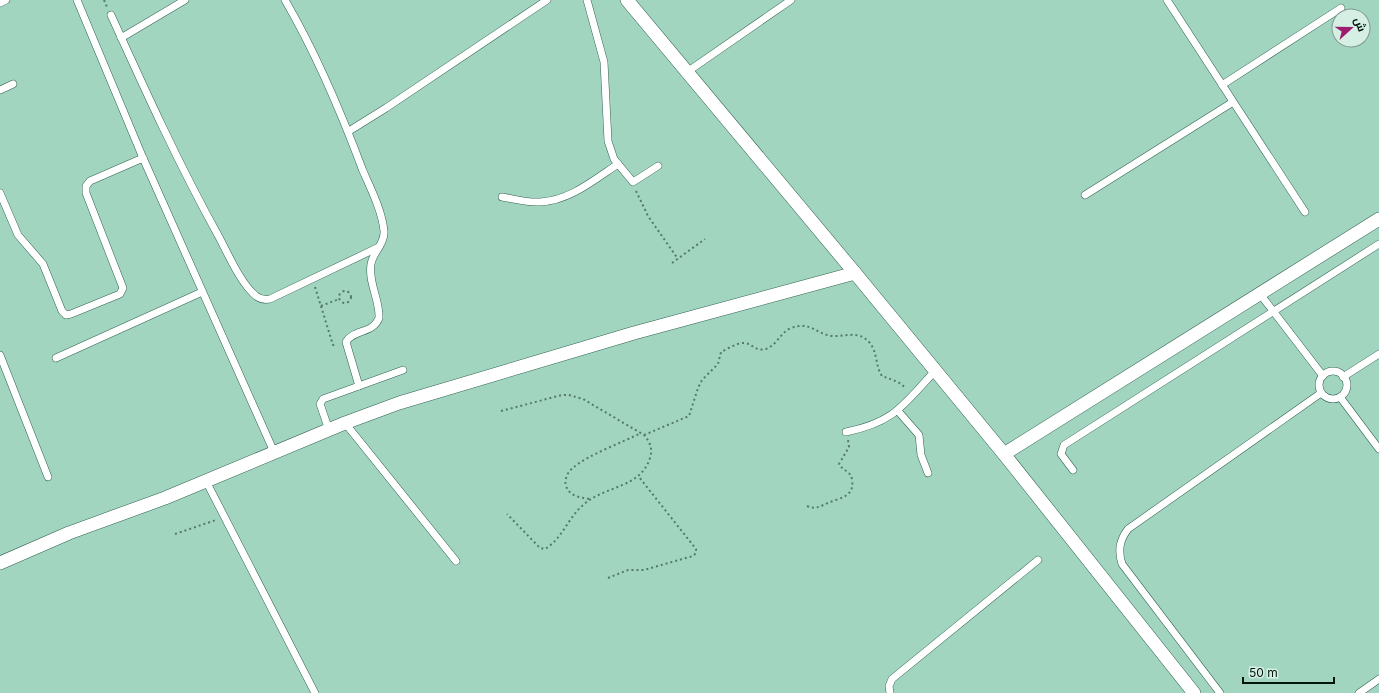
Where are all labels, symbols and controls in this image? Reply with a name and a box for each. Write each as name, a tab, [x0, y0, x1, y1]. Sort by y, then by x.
north arrow	[1331, 8, 1371, 48]
text: ش	[1351, 15, 1369, 34]
scale bar	[1243, 659, 1334, 685]
text: 50 m	[1249, 665, 1278, 680]

